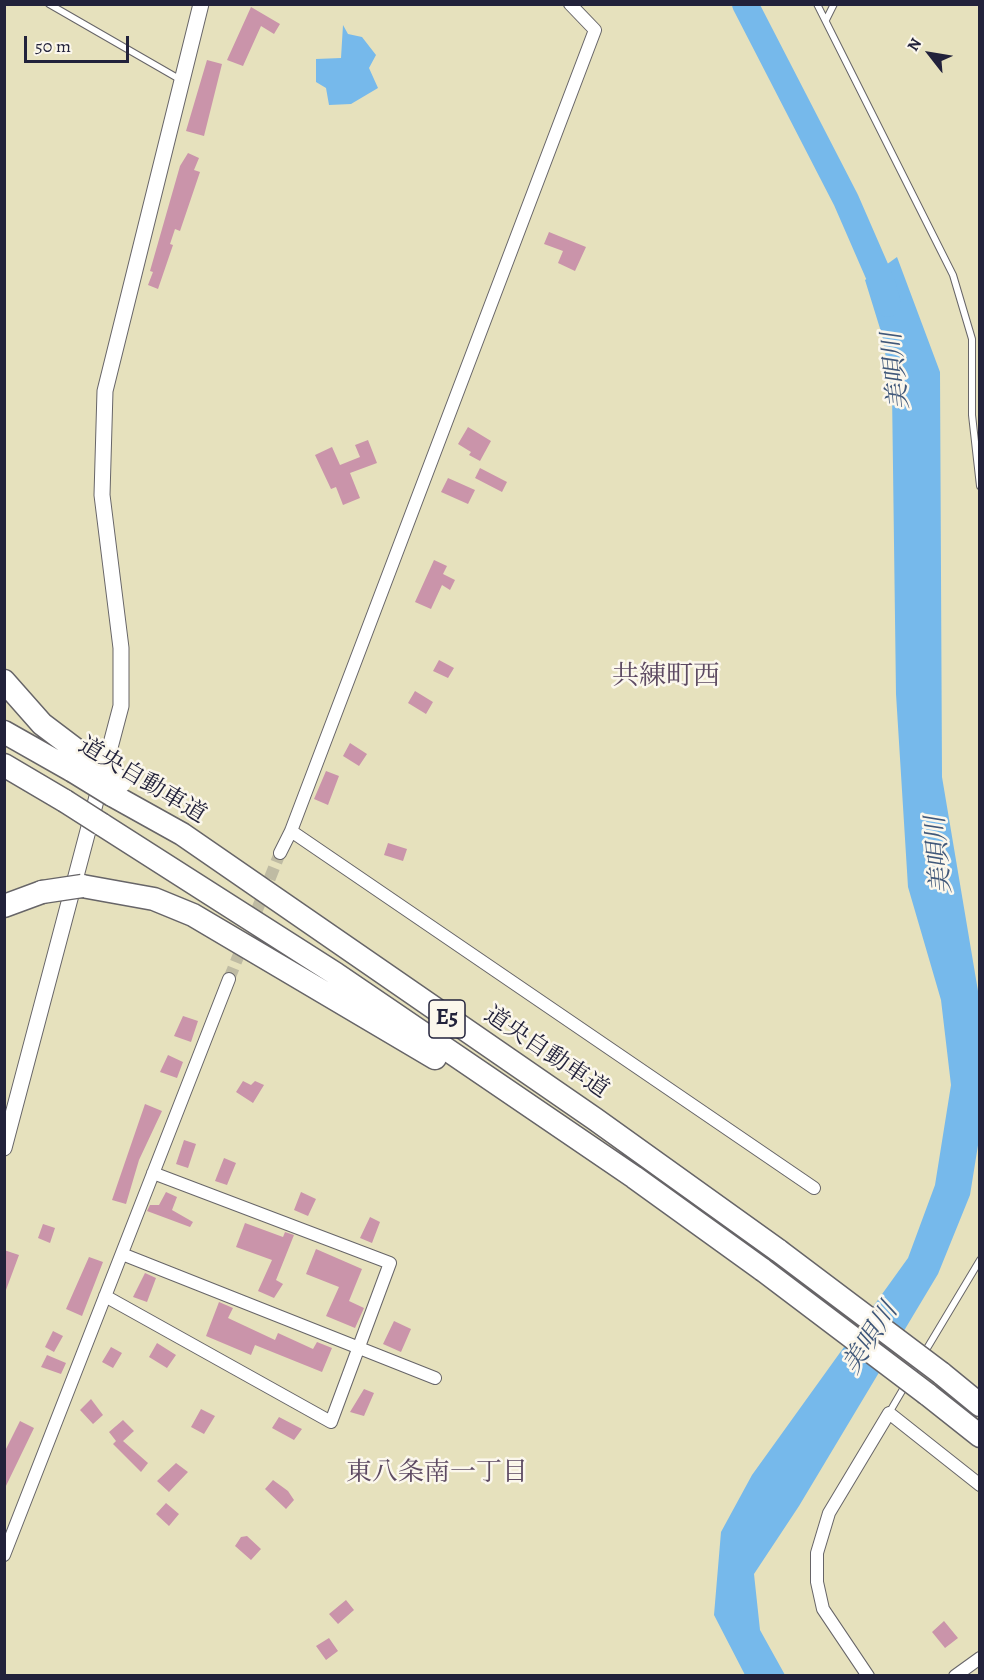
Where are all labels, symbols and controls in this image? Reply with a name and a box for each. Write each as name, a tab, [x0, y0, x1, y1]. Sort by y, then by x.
scale bar	[27, 24, 132, 62]
north arrow	[900, 24, 960, 84]
text: 50 m	[35, 34, 71, 58]
text: N	[902, 34, 927, 55]
water label: 美唄川	[877, 331, 917, 411]
district label: 共練町西	[612, 661, 720, 693]
street label: 道央自動車道	[73, 732, 211, 830]
water label: 美唄川	[921, 815, 959, 895]
road number: E5	[429, 1000, 465, 1038]
street label: 道央自動車道	[478, 1001, 614, 1105]
water label: 美唄川	[837, 1298, 905, 1380]
district label: 東八条南一丁目	[346, 1458, 528, 1490]

